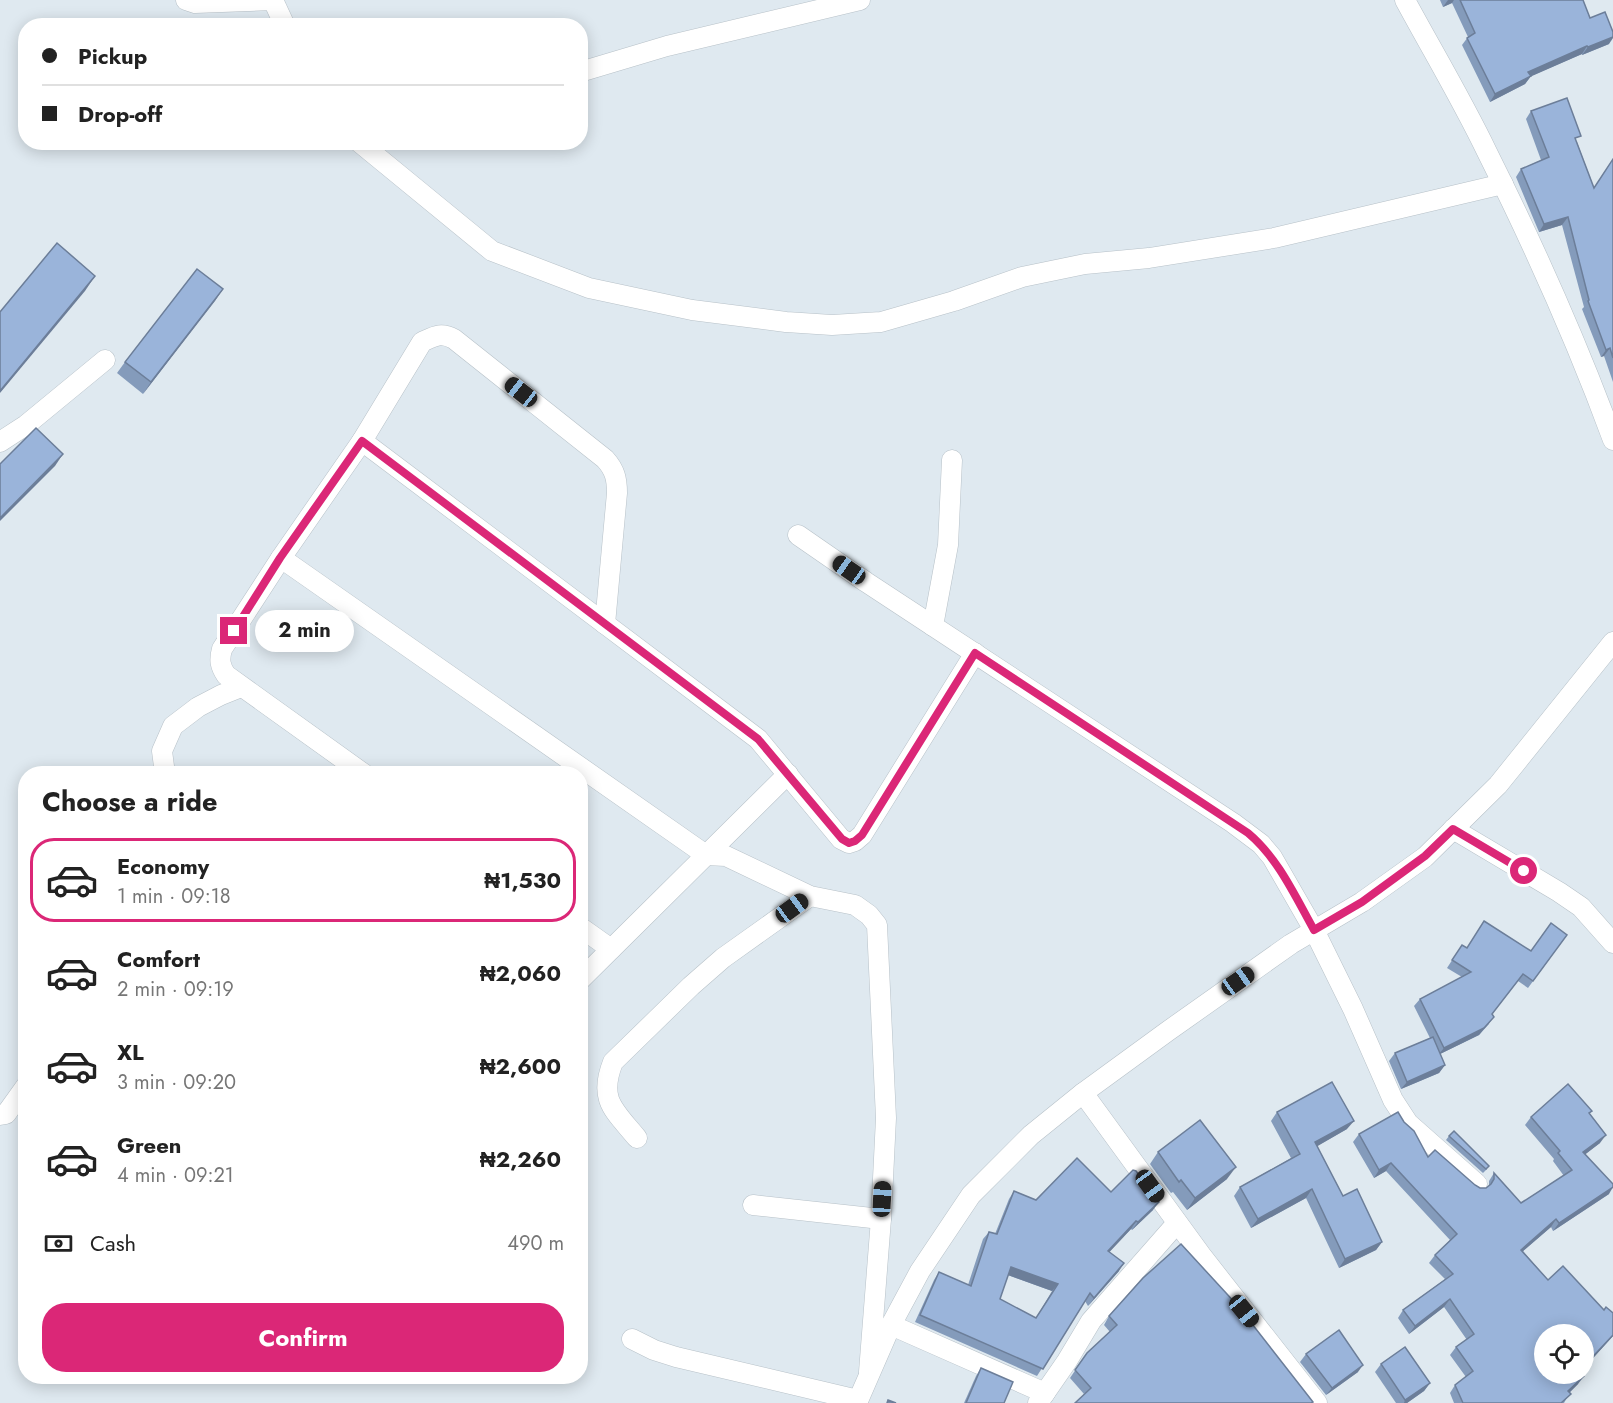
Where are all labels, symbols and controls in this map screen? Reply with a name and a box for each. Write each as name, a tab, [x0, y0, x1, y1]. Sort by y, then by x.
text: Pickup	[78, 40, 147, 72]
text: Drop-off	[78, 98, 162, 130]
car	[501, 374, 541, 410]
car	[829, 552, 869, 588]
callout: 2 min	[255, 610, 354, 652]
text: 2 min	[278, 616, 331, 645]
route end	[220, 617, 247, 644]
text: Choose a ride	[42, 782, 217, 821]
text: Economy	[117, 850, 209, 882]
icon: car	[45, 853, 99, 907]
route start	[1510, 857, 1537, 884]
text: ₦1,530	[484, 864, 561, 896]
text: 1 min · 09:18	[117, 882, 231, 911]
car	[772, 890, 812, 926]
text: Comfort	[117, 943, 200, 975]
icon: car	[45, 946, 99, 1000]
text: ₦2,060	[480, 957, 561, 989]
car	[1218, 963, 1258, 999]
text: 2 min · 09:19	[117, 975, 234, 1004]
text: XL	[117, 1036, 144, 1068]
icon: car	[45, 1039, 99, 1093]
text: ₦2,600	[480, 1050, 561, 1082]
text: 3 min · 09:20	[117, 1068, 236, 1097]
text: Green	[117, 1129, 181, 1161]
icon: car	[45, 1132, 99, 1186]
text: ₦2,260	[480, 1143, 561, 1175]
text: 4 min · 09:21	[117, 1161, 234, 1190]
car	[1132, 1166, 1168, 1206]
car	[872, 1181, 892, 1217]
icon: cash	[42, 1227, 75, 1260]
text: Cash	[90, 1227, 136, 1259]
text: 490 m	[507, 1229, 564, 1258]
car	[1226, 1291, 1262, 1331]
button: Confirm	[42, 1303, 564, 1372]
map controls	[1534, 1324, 1594, 1384]
button: locate	[1534, 1324, 1594, 1384]

